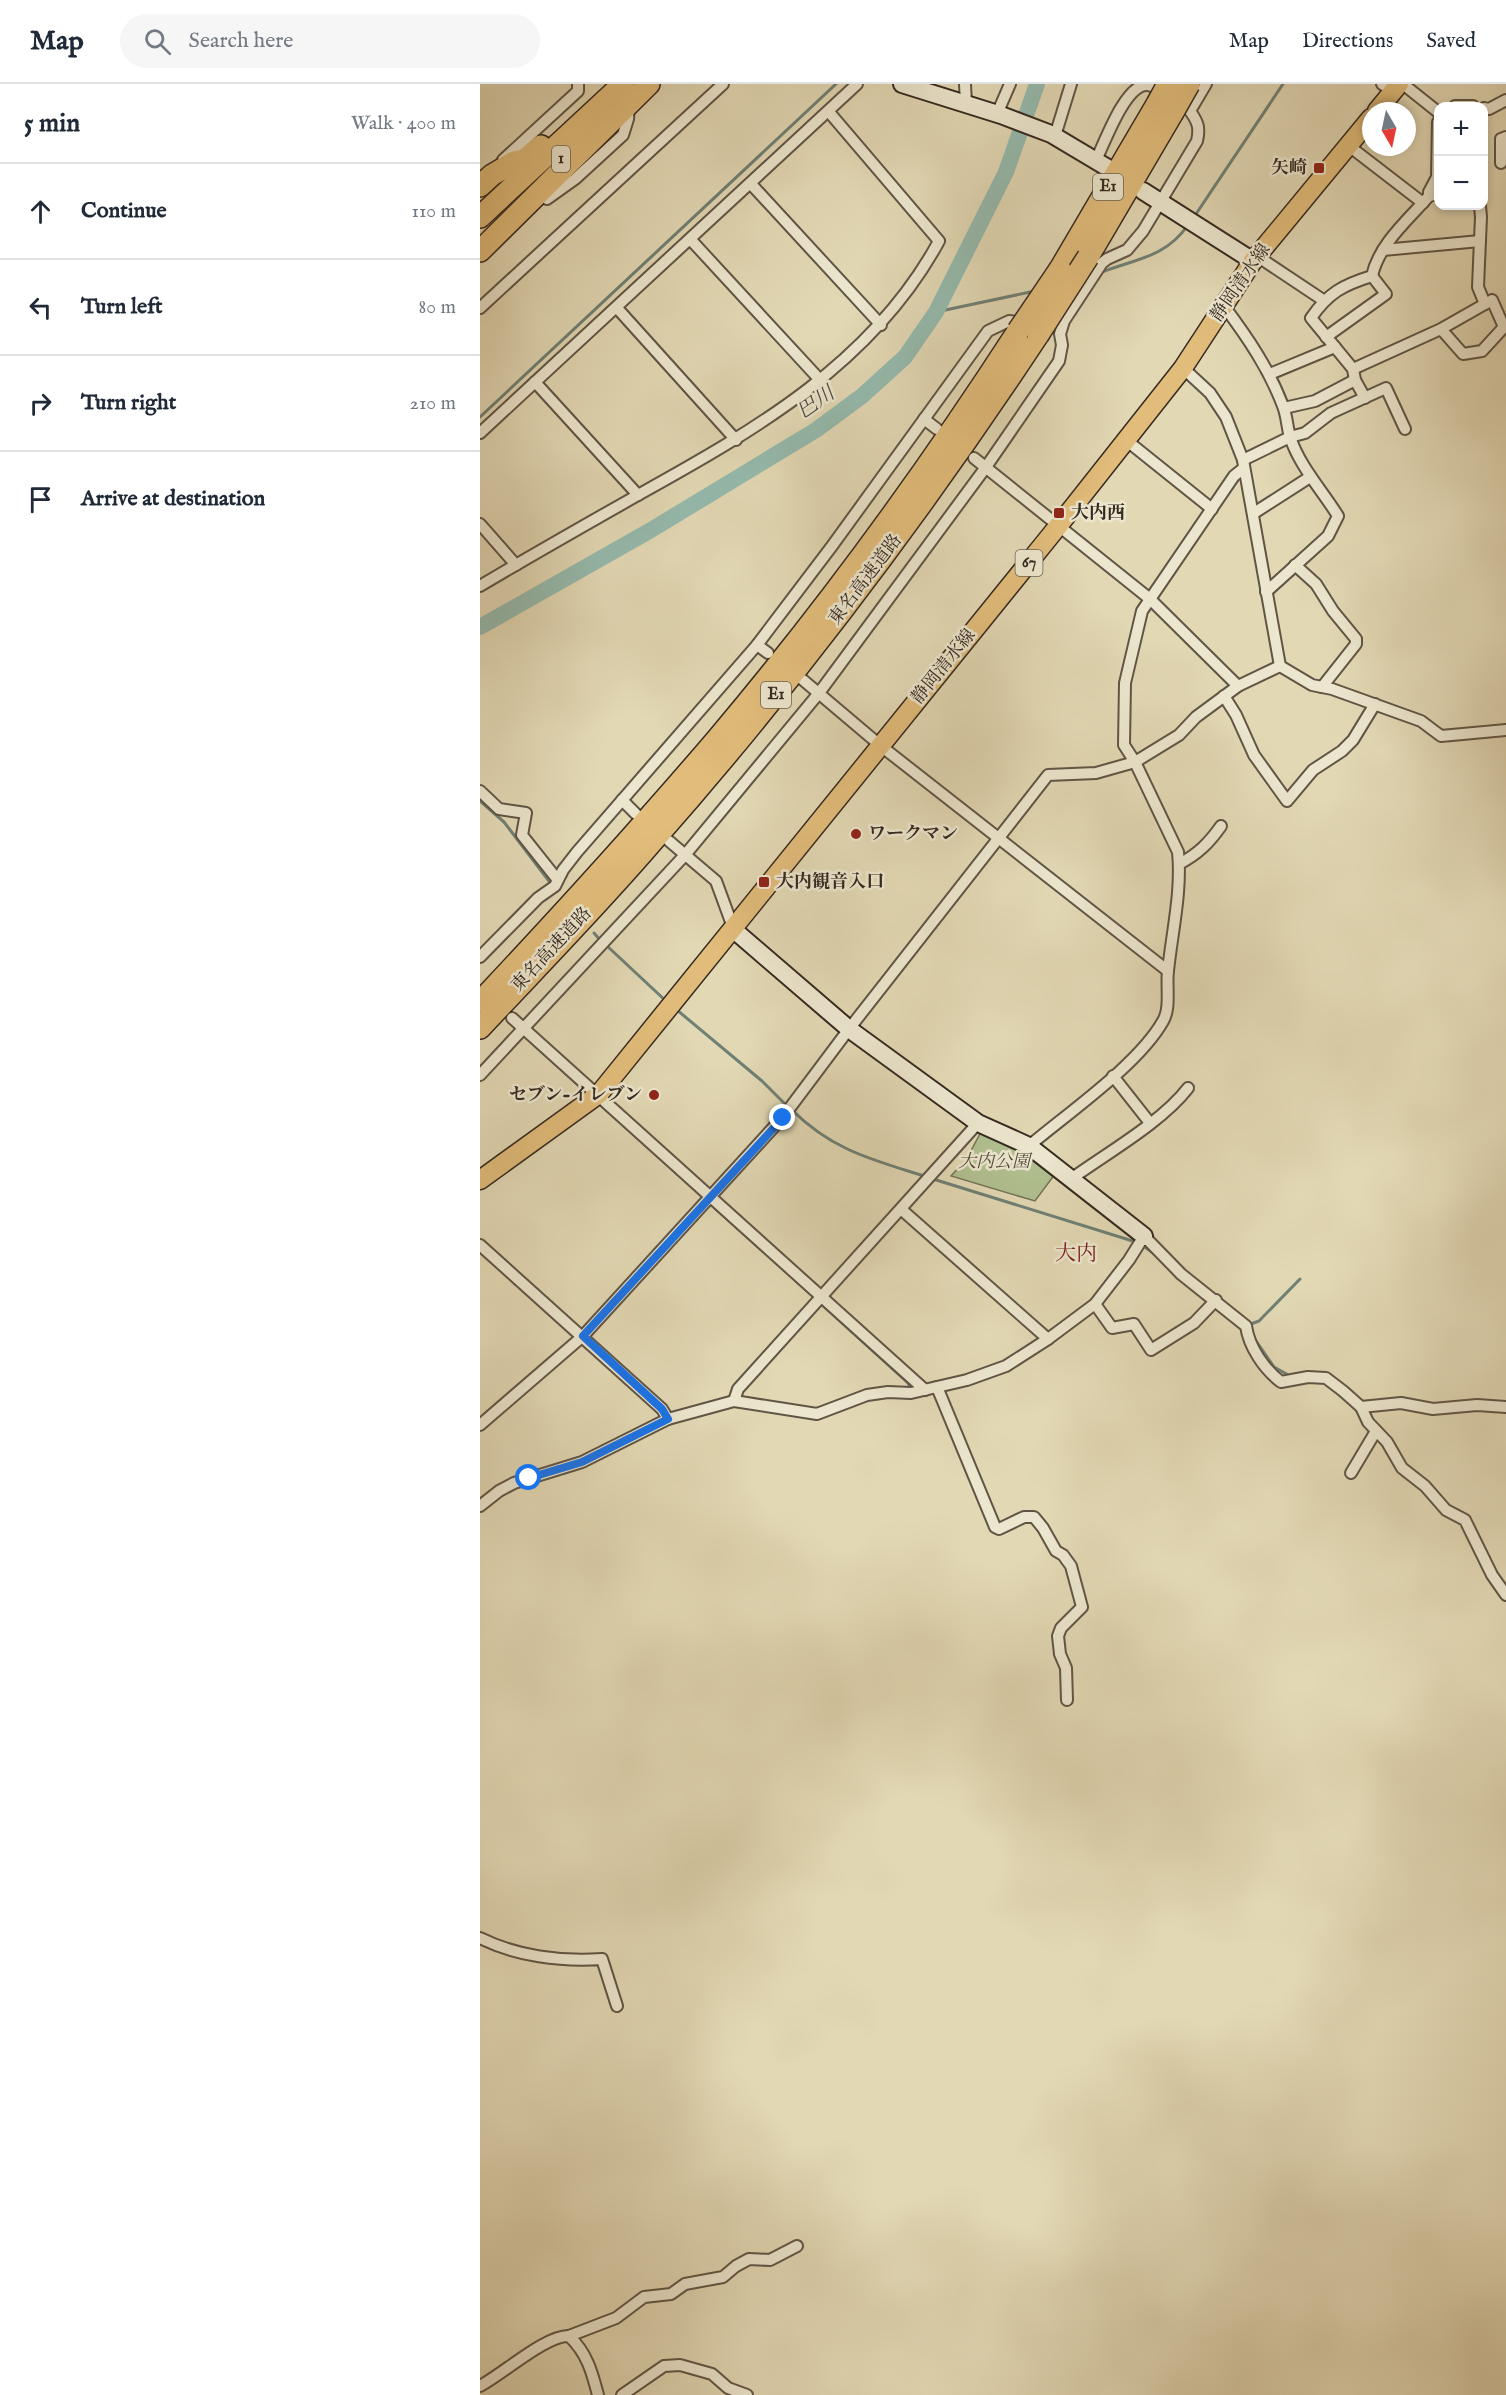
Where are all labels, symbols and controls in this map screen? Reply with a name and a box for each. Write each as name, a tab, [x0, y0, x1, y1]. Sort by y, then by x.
search box	[120, 14, 540, 68]
text: Map	[30, 24, 84, 59]
icon: search	[141, 25, 174, 58]
text: Search here	[189, 27, 293, 55]
text: Map	[1229, 28, 1269, 55]
text: Directions	[1302, 28, 1393, 55]
text: Saved	[1426, 28, 1476, 55]
north arrow	[1362, 102, 1416, 156]
map controls	[1434, 102, 1488, 210]
button: +	[1434, 102, 1488, 156]
text: 5 min	[24, 107, 80, 140]
text: Walk · 400 m	[351, 111, 456, 136]
road number: 1	[552, 146, 570, 172]
button: −	[1434, 156, 1488, 210]
place label: 矢崎	[1271, 157, 1307, 180]
marker: 矢崎	[1312, 161, 1326, 175]
road number: E1	[1093, 174, 1123, 200]
icon: ahead	[24, 195, 57, 228]
text: Continue	[81, 197, 167, 225]
text: 110 m	[412, 199, 456, 224]
street label: 静岡清水線	[1206, 240, 1276, 326]
icon: left	[24, 291, 57, 324]
text: Turn left	[81, 293, 163, 321]
text: 80 m	[419, 295, 456, 320]
water label: 巴川	[792, 380, 841, 425]
icon: right	[24, 387, 57, 420]
text: Turn right	[81, 389, 176, 417]
text: 210 m	[410, 391, 456, 416]
icon: arrive	[24, 483, 57, 516]
text: Arrive at destination	[81, 485, 265, 513]
place label: 大内西	[1071, 502, 1125, 525]
marker: 大内西	[1052, 506, 1066, 520]
street label: 東名高速道路	[824, 530, 908, 630]
road number: 67	[1016, 550, 1042, 576]
street label: 静岡清水線	[907, 625, 981, 709]
road number: E1	[761, 682, 791, 708]
place label: ワークマン	[868, 823, 958, 846]
marker: ワークマン	[849, 827, 863, 841]
place label: 大内観音入口	[776, 871, 884, 894]
marker: 大内観音入口	[757, 875, 771, 889]
street label: 東名高速道路	[507, 903, 597, 997]
place label: セブン-イレブン	[509, 1084, 642, 1107]
marker: セブン-イレブン	[647, 1088, 661, 1102]
route end	[769, 1104, 795, 1130]
park label: 大内公園	[958, 1151, 1033, 1174]
district label: 大内	[1055, 1241, 1097, 1268]
route start	[515, 1464, 541, 1490]

